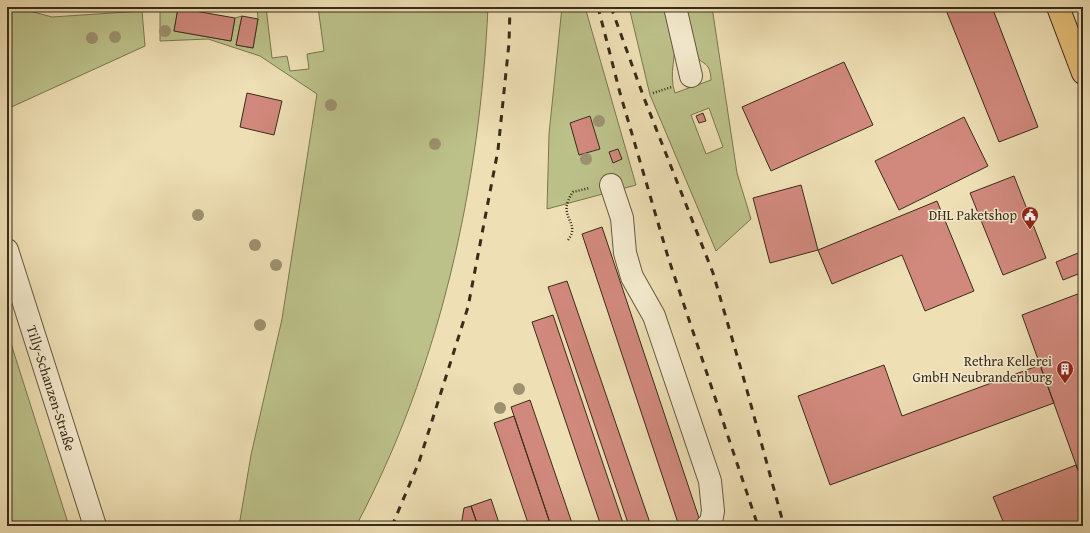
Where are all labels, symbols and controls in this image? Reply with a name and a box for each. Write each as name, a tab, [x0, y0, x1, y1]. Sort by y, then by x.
place label: DHL Paketshop	[929, 205, 1017, 225]
public building icon: DHL Paketshop	[1020, 205, 1040, 230]
street label: Tilly-Schanzen-Straße	[22, 323, 81, 454]
place label: Rethra Kellerei GmbH Neubrandenburg	[913, 351, 1052, 387]
building icon: Rethra Kellerei GmbH Neubrandenburg	[1055, 359, 1075, 384]

